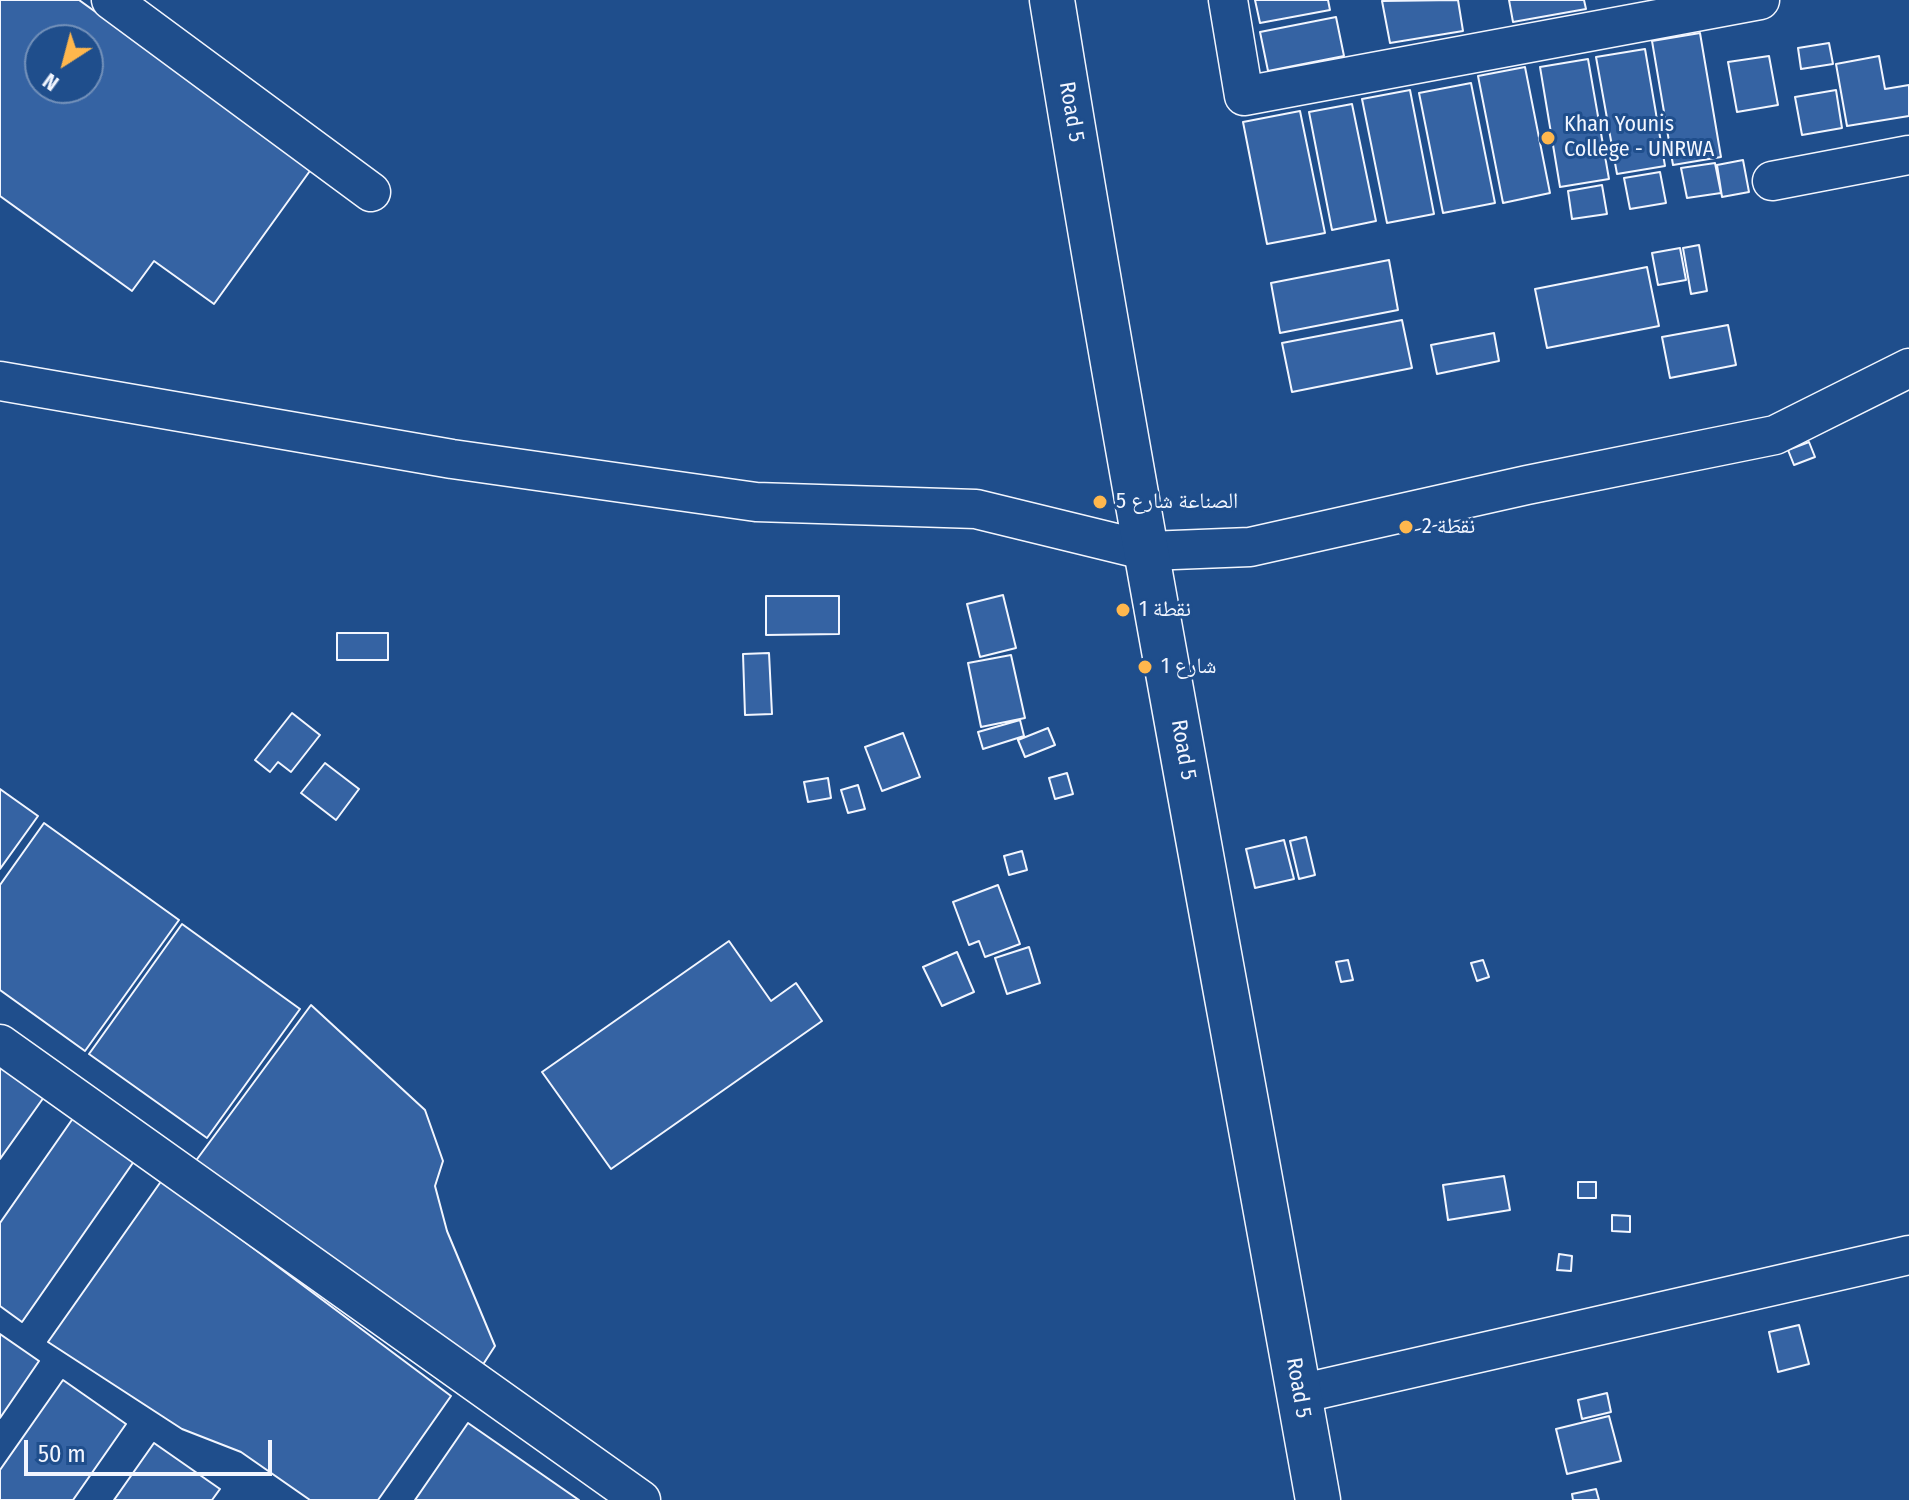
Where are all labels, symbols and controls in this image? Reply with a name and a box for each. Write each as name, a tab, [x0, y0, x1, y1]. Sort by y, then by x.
north arrow	[24, 24, 104, 104]
text: N	[38, 67, 64, 97]
street label: Road 5	[1053, 80, 1089, 144]
place label: Khan Younis College - UNRWA	[1564, 112, 1714, 164]
marker: Khan Younis College - UNRWA	[1539, 129, 1557, 147]
place label: الصناعة شارع 5	[1116, 489, 1238, 515]
marker: الصناعة شارع 5	[1091, 493, 1109, 511]
place label: نقطة 2	[1422, 514, 1475, 540]
marker: نقطة 2	[1397, 518, 1415, 536]
place label: نقطة 1	[1139, 597, 1191, 623]
marker: نقطة 1	[1114, 601, 1132, 619]
place label: شارع 1	[1161, 654, 1217, 680]
marker: شارع 1	[1136, 658, 1154, 676]
street label: Road 5	[1165, 718, 1201, 782]
street label: Road 5	[1280, 1356, 1316, 1420]
scale bar	[28, 1424, 276, 1474]
text: 50 m	[38, 1440, 86, 1468]

